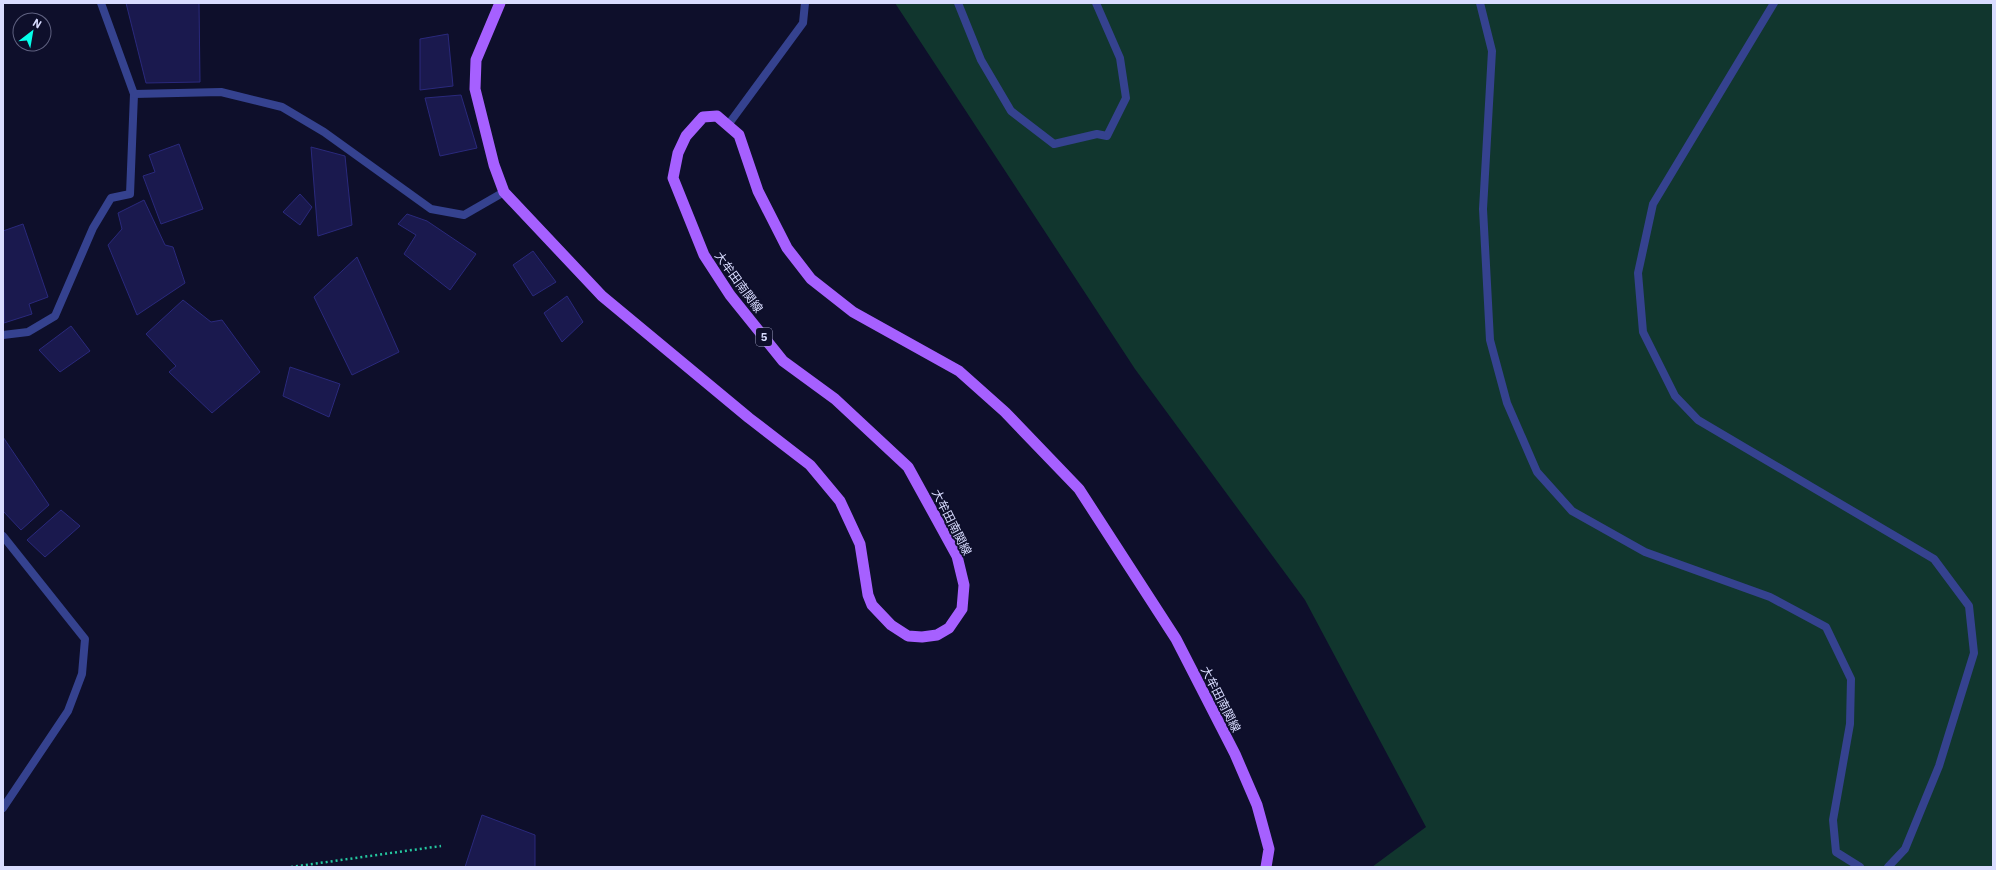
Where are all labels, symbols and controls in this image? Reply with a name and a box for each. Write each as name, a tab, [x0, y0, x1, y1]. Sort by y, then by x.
north arrow	[12, 12, 52, 52]
text: N	[30, 15, 44, 31]
street label: 大牟田南関線	[712, 248, 766, 316]
road number: 5	[756, 328, 772, 346]
street label: 大牟田南関線	[929, 487, 975, 557]
street label: 大牟田南関線	[1198, 664, 1244, 734]

